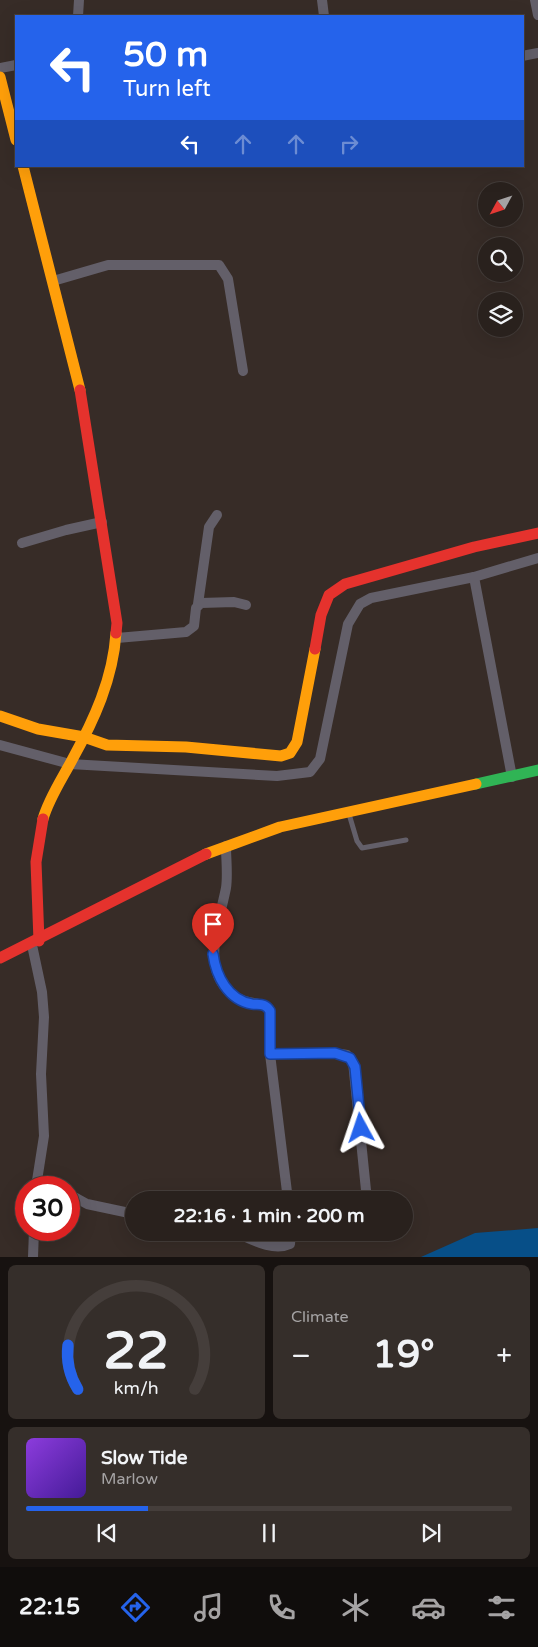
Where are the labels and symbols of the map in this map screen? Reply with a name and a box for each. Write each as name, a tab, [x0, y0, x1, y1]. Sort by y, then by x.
north arrow	[478, 182, 522, 228]
pin	[192, 903, 234, 954]
position arrow	[334, 1101, 386, 1153]
speed limit sign: 30	[15, 1176, 80, 1241]

